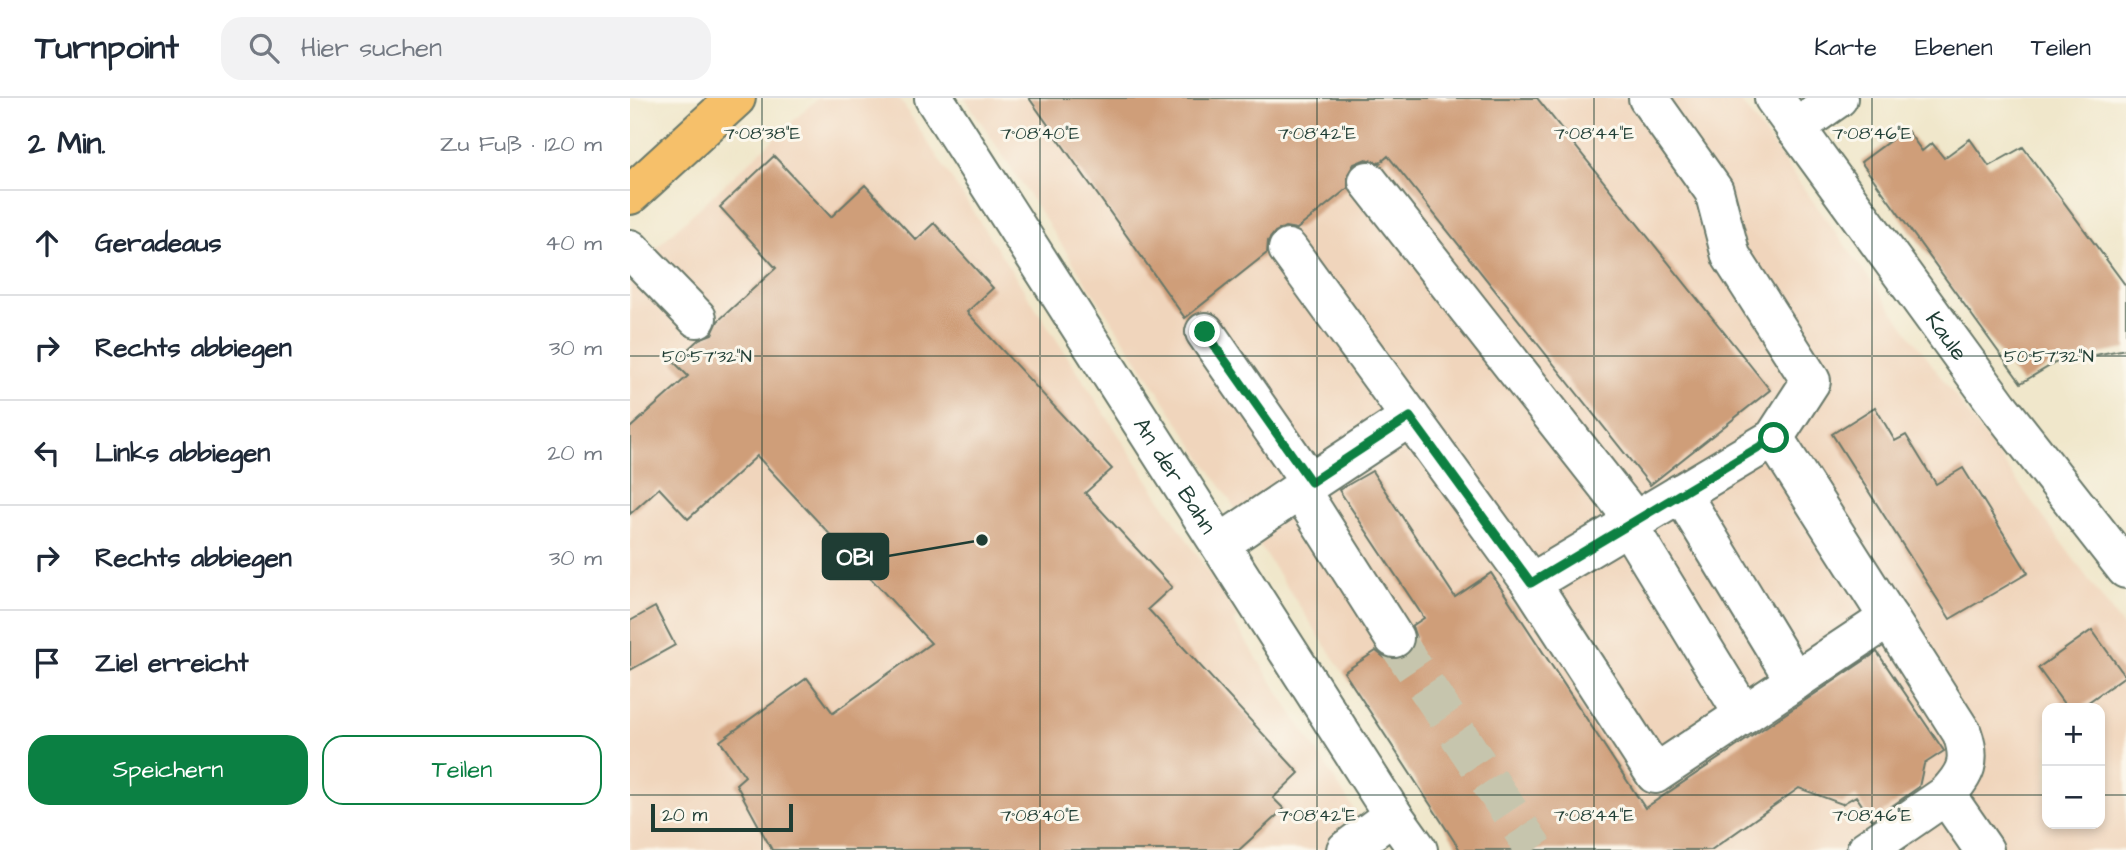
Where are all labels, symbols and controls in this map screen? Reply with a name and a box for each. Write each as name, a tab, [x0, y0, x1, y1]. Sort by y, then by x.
search box	[221, 17, 711, 80]
text: Turnpoint	[35, 25, 179, 71]
icon: search	[245, 29, 283, 67]
text: Hier suchen	[301, 30, 442, 66]
text: Karte	[1814, 31, 1877, 65]
text: Ebenen	[1915, 31, 1993, 65]
text: Teilen	[2031, 31, 2091, 65]
text: 7°08'38"E	[724, 121, 801, 146]
text: 7°08'40"E	[1000, 121, 1080, 146]
text: 7°08'42"E	[1278, 121, 1357, 146]
text: 7°08'44"E	[1554, 121, 1635, 146]
text: 7°08'46"E	[1832, 121, 1912, 146]
text: 2 Min.	[28, 123, 106, 165]
text: Zu Fuß · 120 m	[440, 128, 602, 160]
icon: ahead	[28, 224, 66, 262]
text: Geradeaus	[95, 225, 222, 261]
text: 40 m	[545, 227, 602, 259]
street label: Kaule	[1918, 305, 1975, 367]
route end	[1189, 316, 1220, 347]
icon: right	[28, 329, 66, 367]
text: Rechts abbiegen	[95, 330, 292, 366]
text: 30 m	[549, 332, 602, 364]
text: 50°57'32"N	[662, 344, 752, 369]
text: 50°57'32"N	[2004, 344, 2094, 369]
street label: An der Bahn	[1125, 411, 1224, 540]
route start	[1758, 422, 1789, 453]
icon: left	[28, 434, 66, 472]
text: Links abbiegen	[95, 435, 270, 471]
text: 20 m	[547, 437, 602, 469]
callout: OBI	[823, 534, 888, 579]
icon: right	[28, 539, 66, 577]
text: Rechts abbiegen	[95, 540, 292, 576]
text: OBI	[837, 541, 873, 575]
text: 30 m	[549, 542, 602, 574]
icon: arrive	[28, 644, 66, 682]
text: Ziel erreicht	[95, 645, 249, 681]
map controls	[2042, 703, 2105, 829]
button: +	[2042, 703, 2105, 766]
button: Speichern	[28, 735, 308, 805]
button: Teilen	[322, 735, 602, 805]
button: −	[2042, 766, 2105, 829]
scale bar	[651, 801, 793, 833]
text: 20 m	[662, 802, 707, 829]
text: 7°08'40"E	[1000, 803, 1080, 828]
text: 7°08'42"E	[1278, 803, 1357, 828]
text: 7°08'44"E	[1554, 803, 1635, 828]
text: 7°08'46"E	[1832, 803, 1912, 828]

